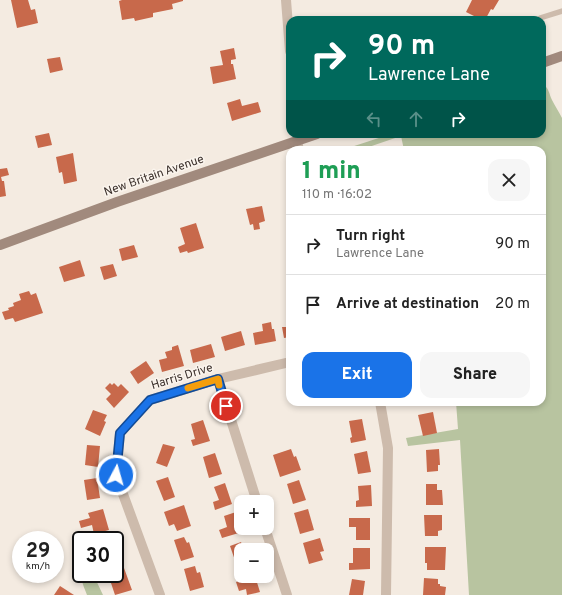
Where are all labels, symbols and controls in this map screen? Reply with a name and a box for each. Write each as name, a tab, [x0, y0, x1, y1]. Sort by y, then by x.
text: 90 m	[368, 29, 435, 65]
icon: right	[302, 32, 354, 84]
text: Lawrence Lane	[368, 64, 490, 87]
icon: left	[363, 108, 385, 130]
icon: ahead	[405, 108, 427, 130]
icon: right	[447, 108, 469, 130]
street label: New Britain Avenue	[102, 151, 206, 201]
text: 1 min	[302, 157, 361, 187]
button: close	[488, 159, 530, 201]
text: 110 m · 16:02	[302, 187, 372, 203]
text: Turn right	[336, 227, 405, 246]
icon: right	[302, 234, 324, 256]
text: 90 m	[495, 235, 530, 254]
text: Lawrence Lane	[336, 246, 424, 262]
icon: arrive	[302, 294, 324, 316]
text: Arrive at destination	[336, 295, 479, 314]
text: 20 m	[495, 295, 530, 314]
button: Exit	[302, 352, 412, 398]
button: Share	[420, 352, 530, 398]
street label: Harris Drive	[149, 360, 215, 394]
pin	[209, 389, 243, 423]
icon: arrive	[215, 395, 237, 417]
position arrow	[95, 454, 137, 496]
map controls	[234, 495, 274, 583]
button: +	[234, 495, 274, 535]
speed limit sign: 30	[72, 531, 124, 583]
text: 29	[26, 539, 50, 565]
button: −	[234, 543, 274, 583]
text: km/h	[26, 560, 50, 573]

